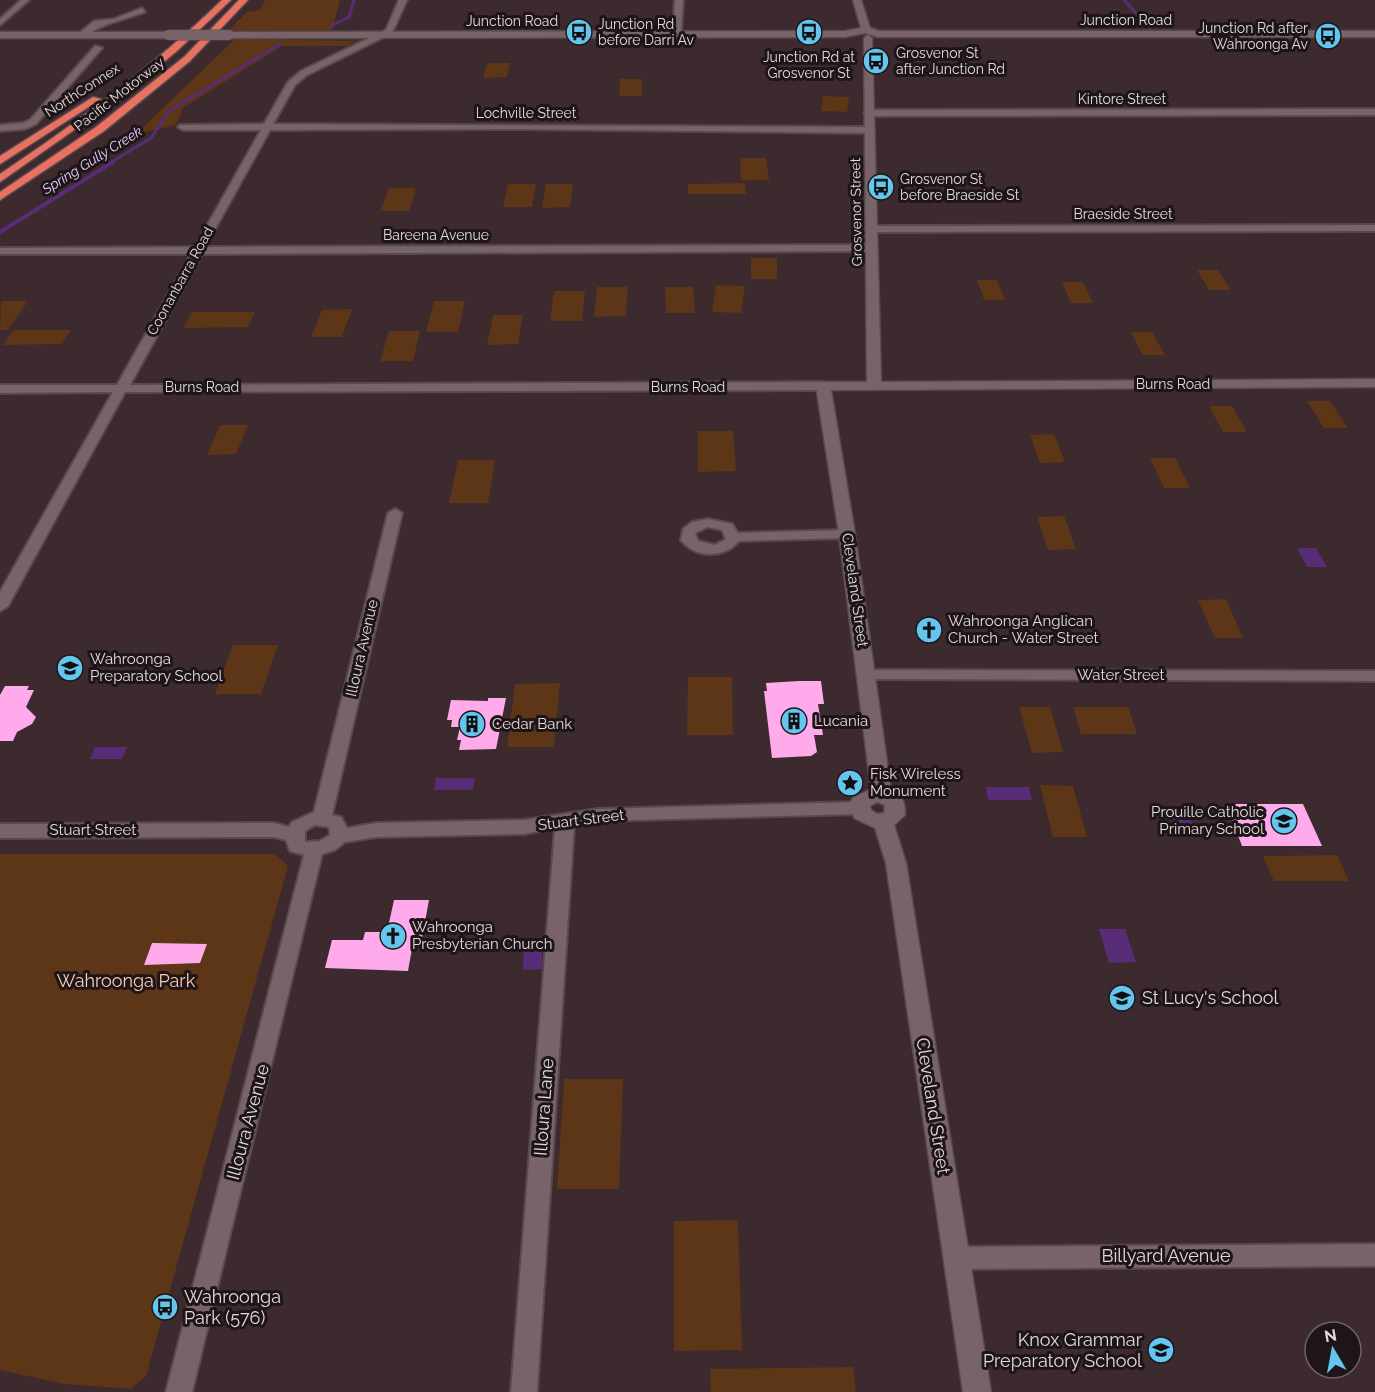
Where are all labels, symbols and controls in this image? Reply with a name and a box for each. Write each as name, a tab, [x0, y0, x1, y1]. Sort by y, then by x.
street label: Junction Road	[1080, 12, 1172, 28]
street label: Junction Road	[466, 13, 558, 29]
place label: Junction Rd before Darri Av	[598, 16, 695, 48]
bus stop icon: Junction Rd before Darri Av	[564, 17, 594, 47]
bus stop icon: Junction Rd at Grosvenor St	[794, 17, 824, 47]
place label: Junction Rd after Wahroonga Av	[1198, 20, 1309, 52]
bus stop icon: Junction Rd after Wahroonga Av	[1313, 21, 1343, 51]
place label: Grosvenor St after Junction Rd	[896, 45, 1005, 77]
bus stop icon: Grosvenor St after Junction Rd	[861, 46, 891, 76]
place label: Junction Rd at Grosvenor St	[763, 49, 855, 81]
street label: Pacific Motorway	[71, 54, 167, 134]
street label: NorthConnex	[42, 60, 122, 120]
street label: Kintore Street	[1078, 91, 1166, 107]
street label: Lochville Street	[476, 105, 577, 121]
water label: Spring Gully Creek	[38, 123, 145, 198]
street label: Grosvenor Street	[847, 157, 865, 266]
place label: Grosvenor St before Braeside St	[900, 171, 1020, 203]
bus stop icon: Grosvenor St before Braeside St	[866, 172, 896, 202]
street label: Braeside Street	[1073, 206, 1173, 222]
street label: Coonanbarra Road	[144, 224, 216, 338]
street label: Bareena Avenue	[383, 227, 489, 243]
street label: Burns Road	[1136, 376, 1210, 392]
street label: Burns Road	[165, 379, 239, 395]
street label: Burns Road	[651, 379, 725, 395]
street label: Cleveland Street	[838, 532, 872, 648]
street label: Illoura Avenue	[342, 597, 382, 698]
place label: Wahroonga Anglican Church - Water Street	[948, 612, 1098, 647]
church icon: Wahroonga Anglican Church - Water Street	[914, 615, 944, 645]
place label: Wahroonga Preparatory School	[90, 650, 224, 685]
school or university icon: Wahroonga Preparatory School	[55, 653, 85, 683]
street label: Water Street	[1077, 666, 1165, 684]
building icon: Lucania	[779, 706, 809, 736]
building icon: Cedar Bank	[457, 709, 487, 739]
place label: Lucania	[814, 712, 868, 730]
place label: Cedar Bank	[492, 715, 572, 733]
place label: Fisk Wireless Monument	[870, 765, 961, 800]
place icon: Fisk Wireless Monument	[835, 768, 865, 798]
place label: Prouille Catholic Primary School	[1151, 803, 1265, 838]
street label: Stuart Street	[537, 806, 625, 834]
school or university icon: Prouille Catholic Primary School	[1269, 806, 1299, 836]
street label: Stuart Street	[50, 821, 136, 839]
place label: Wahroonga Presbyterian Church	[412, 918, 552, 953]
church icon: Wahroonga Presbyterian Church	[378, 921, 408, 951]
park label: Wahroonga Park	[57, 970, 196, 991]
school or university icon: St Lucy's School	[1107, 983, 1137, 1013]
place label: St Lucy's School	[1142, 987, 1278, 1008]
street label: Cleveland Street	[912, 1036, 955, 1176]
street label: Illoura Lane	[530, 1057, 557, 1156]
street label: Illoura Avenue	[222, 1061, 273, 1182]
street label: Billyard Avenue	[1101, 1245, 1231, 1266]
place label: Wahroonga Park (576)	[184, 1286, 281, 1328]
bus stop icon: Wahroonga Park (576)	[150, 1292, 180, 1322]
north arrow	[1303, 1320, 1363, 1380]
text: N	[1323, 1325, 1338, 1346]
place label: Knox Grammar Preparatory School	[983, 1329, 1143, 1371]
school or university icon: Knox Grammar Preparatory School	[1146, 1335, 1176, 1365]

